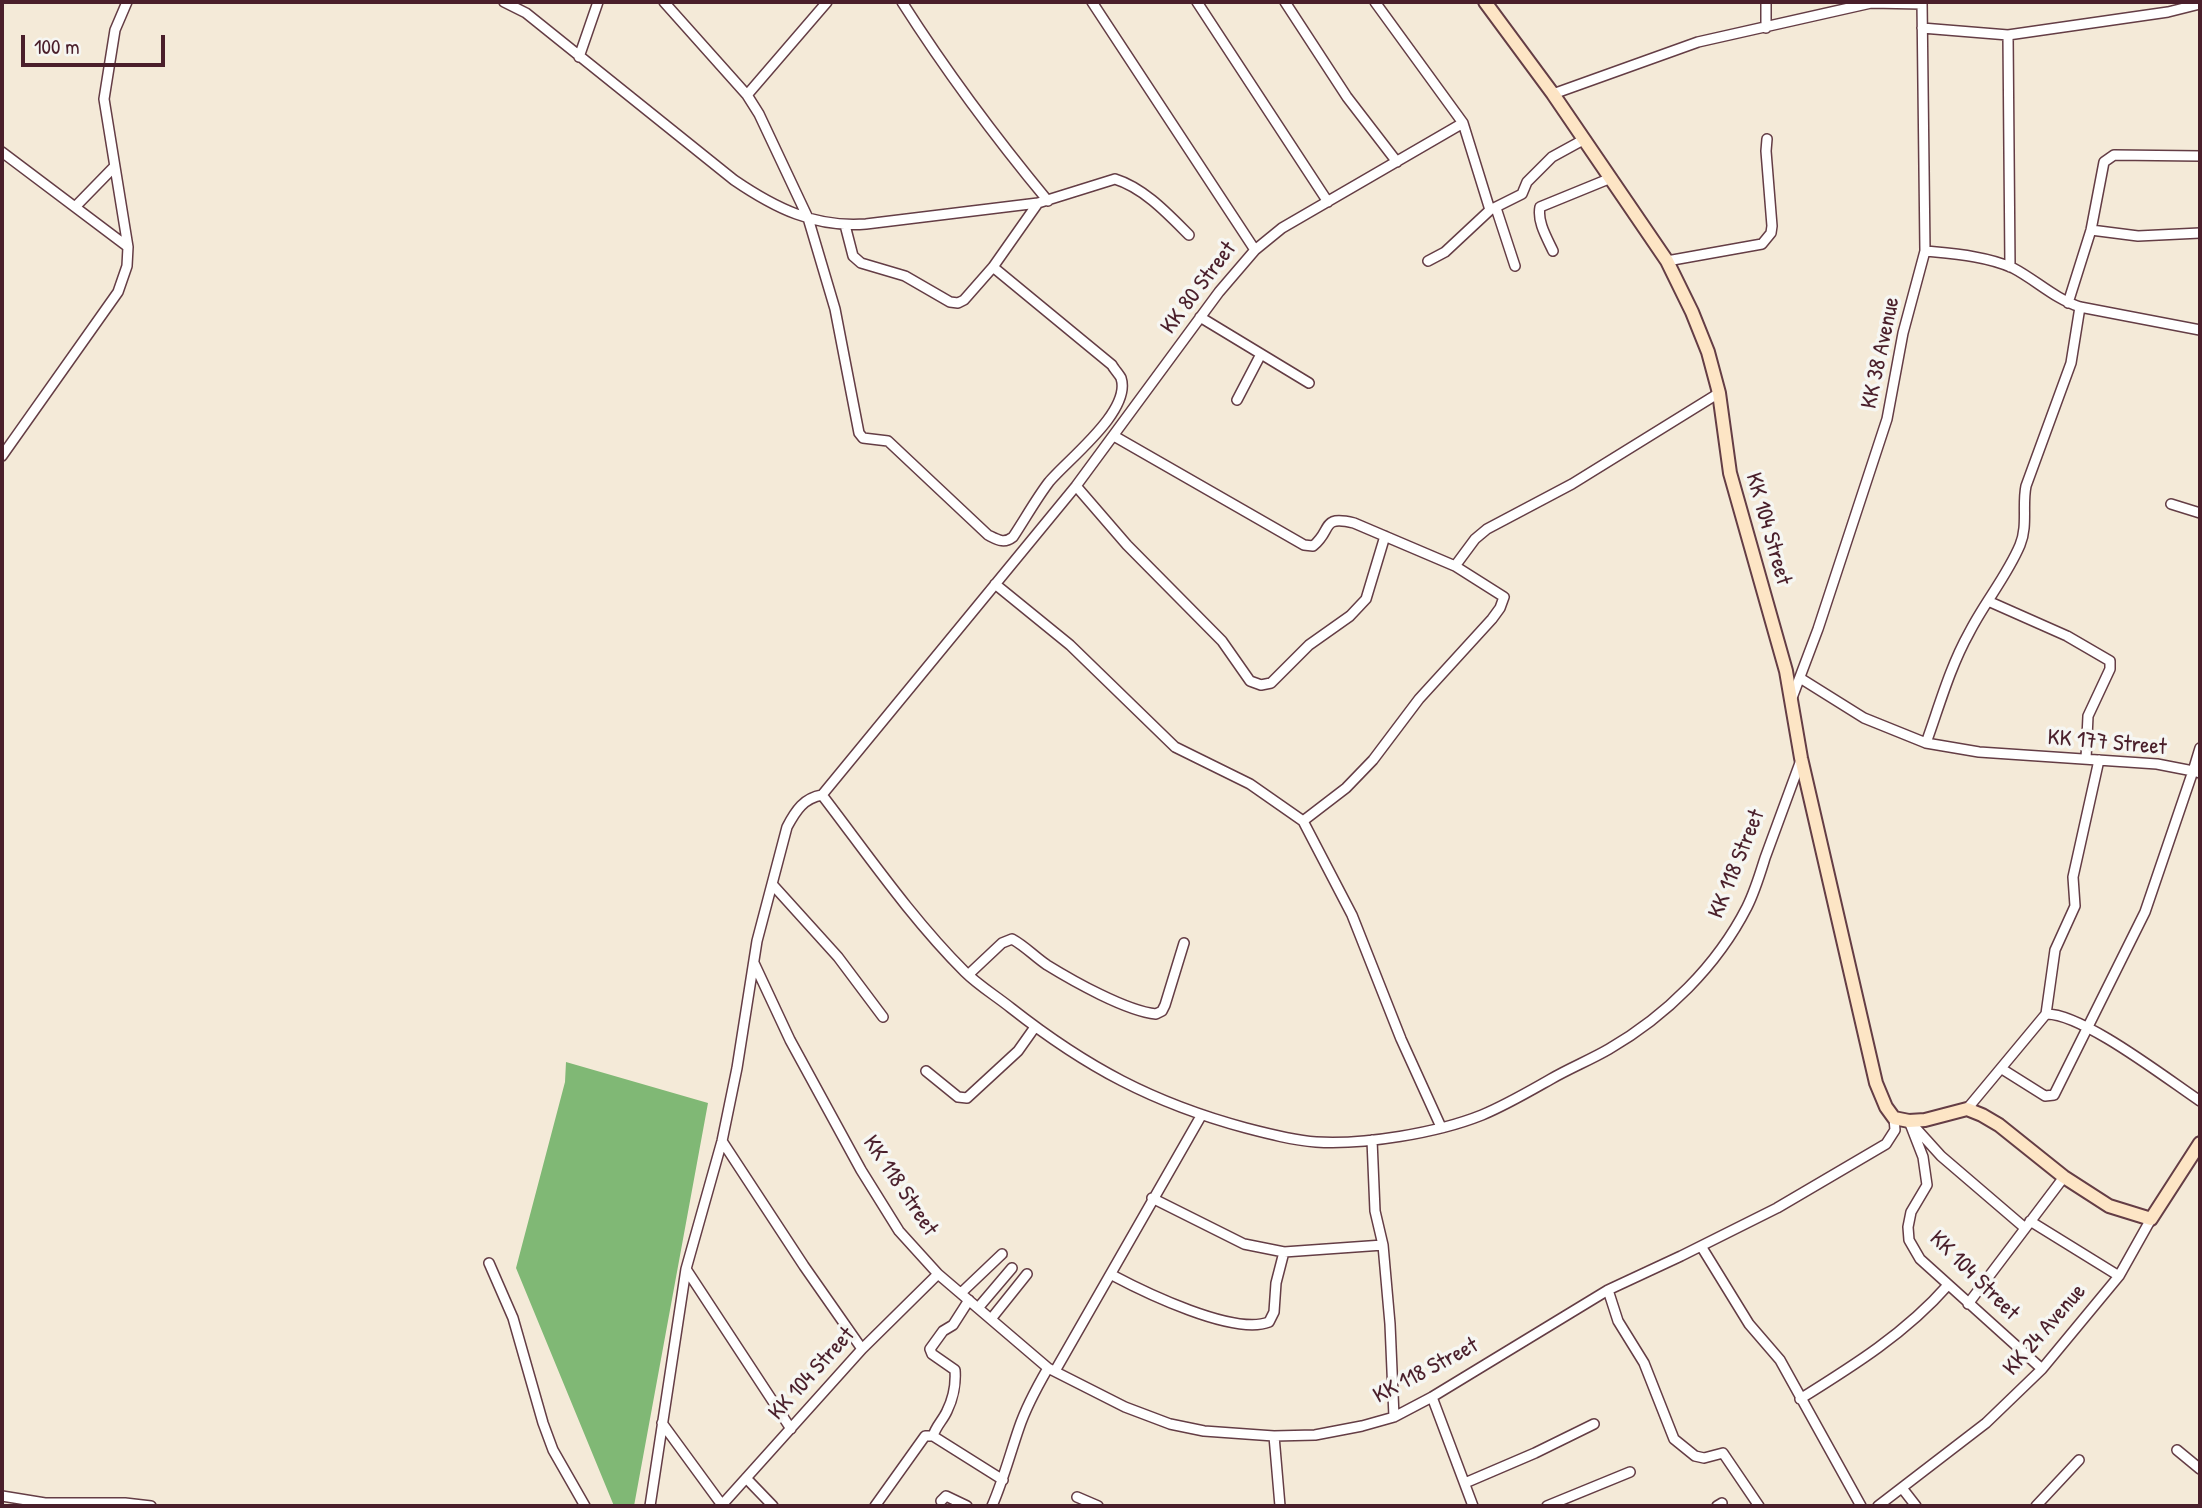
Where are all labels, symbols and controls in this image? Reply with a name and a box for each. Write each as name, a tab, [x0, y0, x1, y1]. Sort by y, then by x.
scale bar	[24, 21, 168, 65]
text: 100 m	[34, 32, 80, 61]
street label: KK 80 Street	[1155, 236, 1243, 340]
street label: KK 38 Avenue	[1856, 295, 1906, 411]
street label: KK 104 Street	[1739, 470, 1797, 588]
street label: KK 177 Street	[2046, 724, 2168, 762]
street label: KK 118 Street	[1703, 806, 1771, 922]
street label: KK 118 Street	[856, 1131, 944, 1241]
street label: KK 104 Street	[1923, 1225, 2025, 1327]
street label: KK 24 Avenue	[1998, 1279, 2092, 1381]
street label: KK 104 Street	[763, 1322, 861, 1426]
street label: KK 118 Street	[1369, 1332, 1483, 1410]

